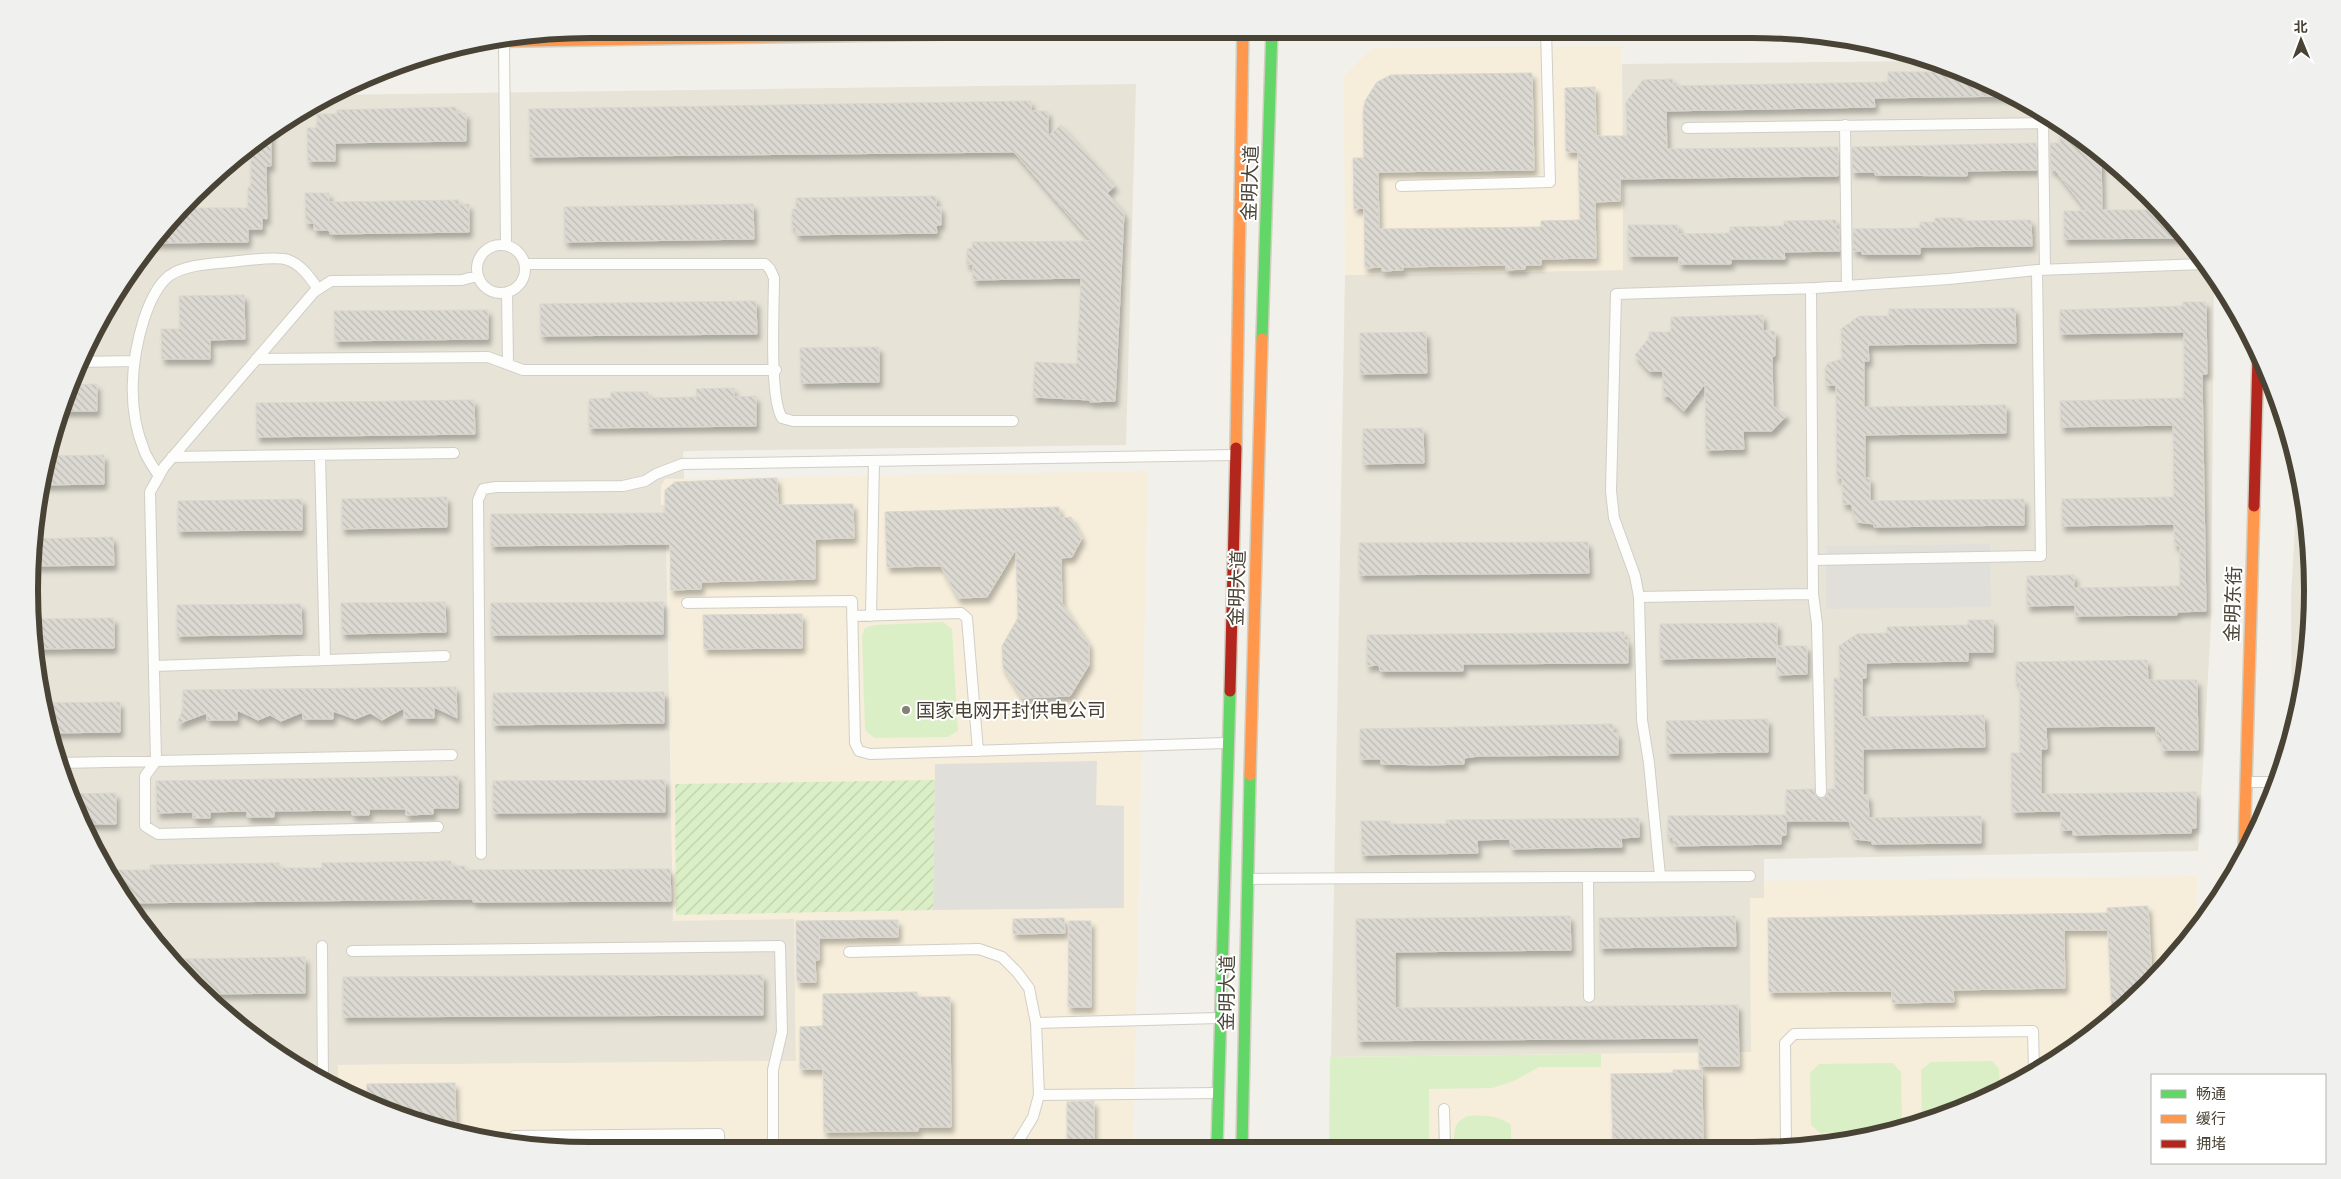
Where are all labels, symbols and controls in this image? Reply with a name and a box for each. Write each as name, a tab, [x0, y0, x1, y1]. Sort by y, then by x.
north arrow	[2276, 15, 2326, 65]
text: 北	[2294, 17, 2308, 37]
street label: 金明大道	[1235, 145, 1265, 221]
street label: 金明大道	[1222, 550, 1252, 626]
street label: 金明东街	[2218, 566, 2248, 642]
place label: 国家电网开封供电公司	[916, 697, 1106, 724]
marker: 国家电网开封供电公司	[900, 704, 912, 716]
street label: 金明大道	[1213, 955, 1241, 1031]
legend	[2151, 1074, 2326, 1164]
text: 畅通	[2196, 1083, 2226, 1105]
text: 缓行	[2196, 1108, 2226, 1130]
text: 拥堵	[2196, 1133, 2226, 1155]

